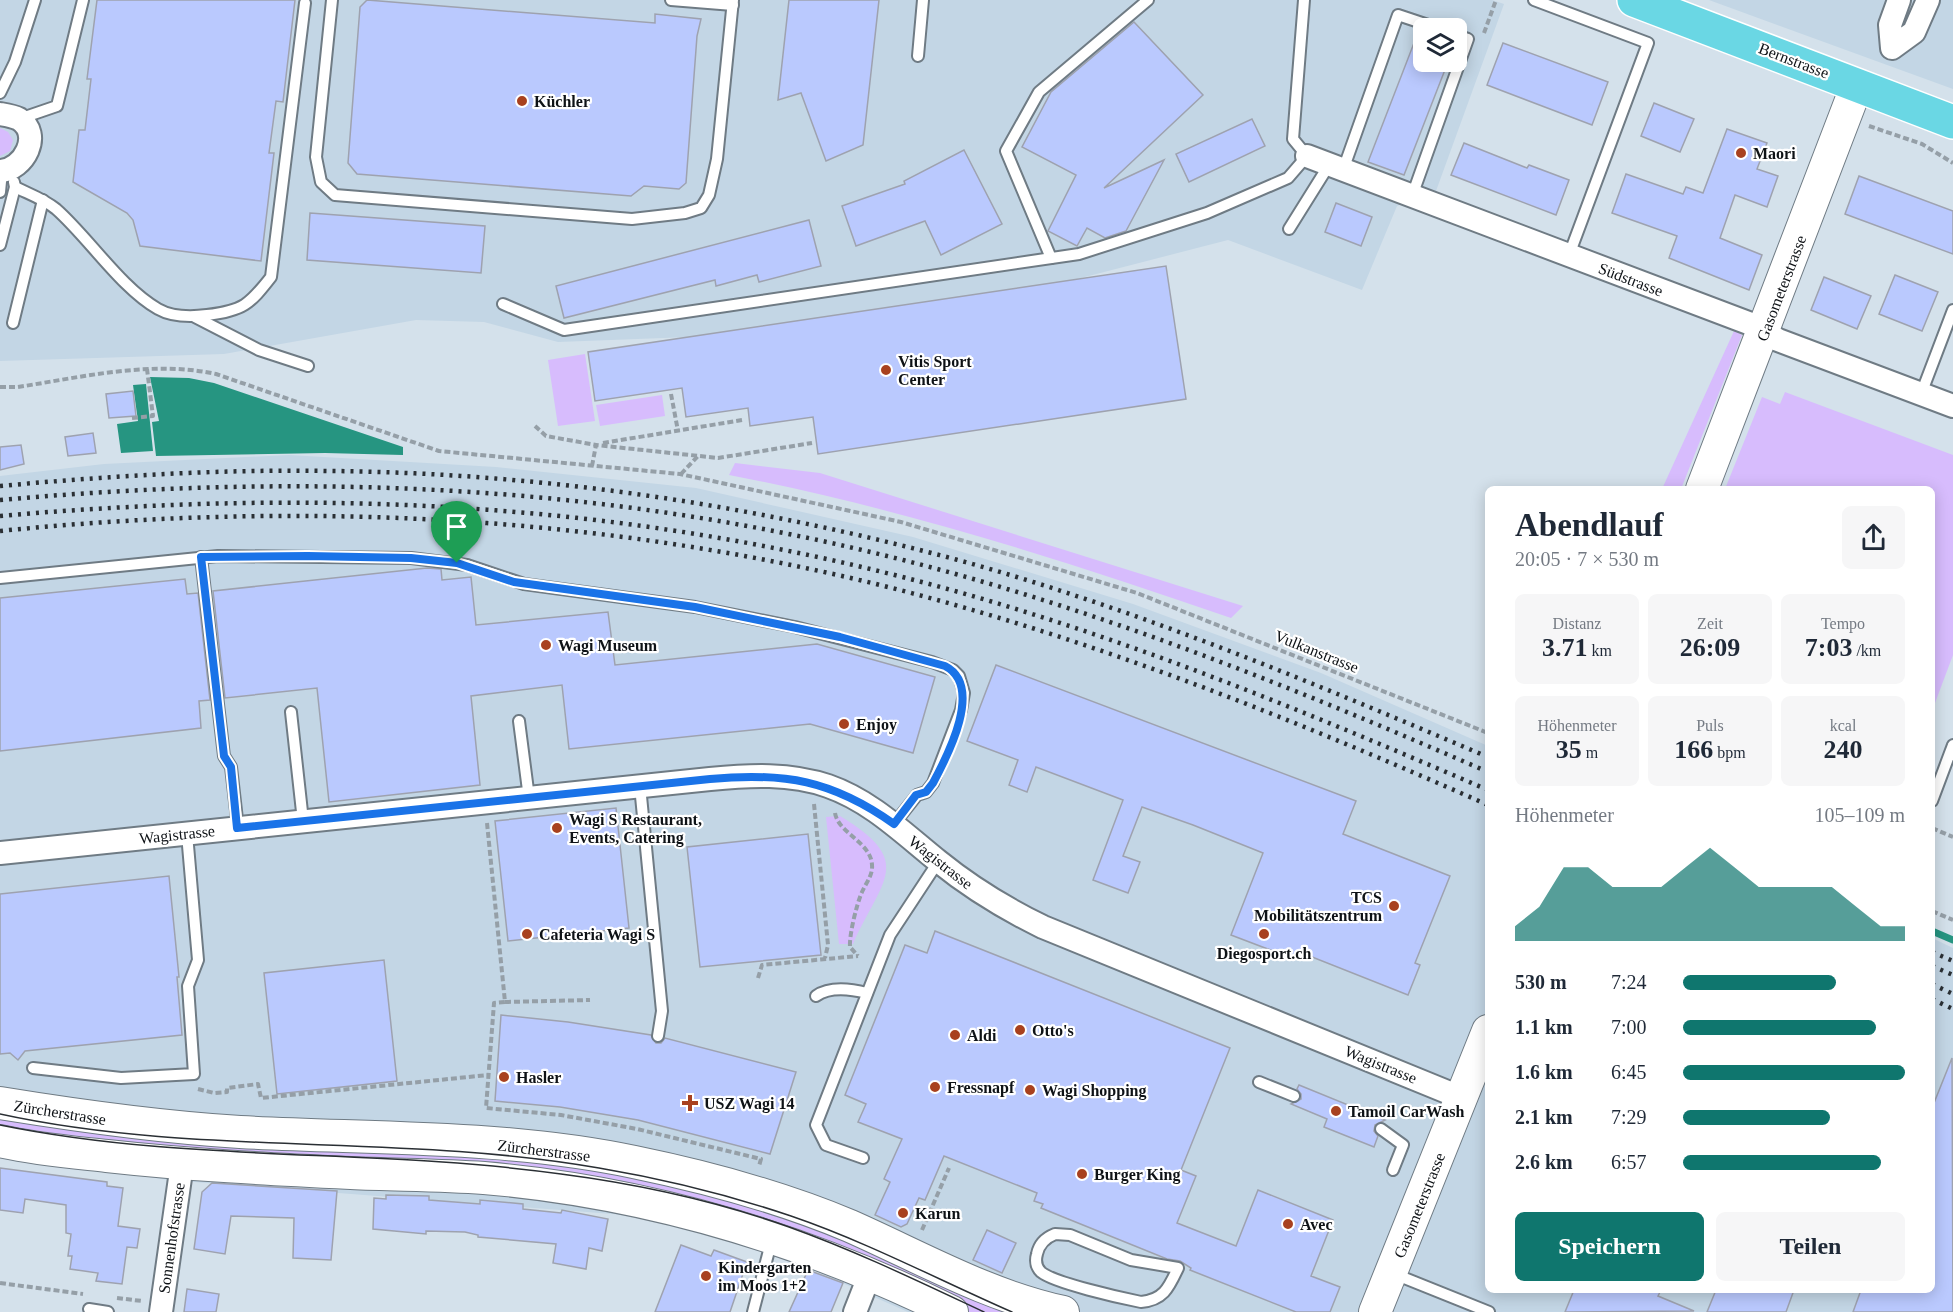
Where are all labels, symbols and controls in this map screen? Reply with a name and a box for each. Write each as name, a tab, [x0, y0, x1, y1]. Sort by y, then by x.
map controls	[1413, 18, 1467, 72]
button: layers	[1413, 18, 1467, 72]
street label: Bernstrasse	[1756, 39, 1831, 82]
place label: Küchler	[534, 93, 590, 110]
marker: Küchler	[515, 94, 529, 108]
place label: Maori	[1753, 145, 1796, 162]
marker: Maori	[1734, 146, 1748, 160]
street label: Gasometerstrasse	[1753, 233, 1809, 343]
street label: Südstrasse	[1596, 259, 1665, 300]
place label: Vitis Sport Center	[898, 353, 972, 388]
marker: Vitis Sport Center	[879, 363, 893, 377]
pin	[431, 501, 482, 563]
button: share	[1842, 506, 1905, 569]
text: Abendlauf	[1515, 507, 1664, 543]
icon: arrive	[440, 510, 473, 543]
text: 20:05 · 7 × 530 m	[1515, 548, 1659, 570]
text: Distanz	[1553, 615, 1601, 632]
text: Zeit	[1697, 615, 1723, 632]
text: Tempo	[1821, 615, 1865, 632]
street label: Vulkanstrasse	[1272, 627, 1361, 676]
text: 3.71	[1542, 633, 1588, 662]
text: 26:09	[1680, 633, 1740, 662]
text: 7:03	[1805, 633, 1852, 662]
place label: Wagi Museum	[558, 637, 658, 655]
marker: Wagi Museum	[539, 638, 553, 652]
text: km	[1588, 642, 1612, 659]
text: /km	[1852, 642, 1881, 659]
place label: Enjoy	[856, 716, 897, 734]
marker: Enjoy	[837, 717, 851, 731]
text: Höhenmeter	[1537, 717, 1617, 734]
text: Puls	[1696, 717, 1724, 734]
text: kcal	[1830, 717, 1856, 734]
text: 35	[1556, 735, 1582, 764]
text: 166	[1674, 735, 1713, 764]
text: 240	[1824, 735, 1863, 764]
text: m	[1582, 744, 1598, 761]
text: bpm	[1713, 744, 1746, 761]
text: Höhenmeter	[1515, 804, 1614, 826]
text: 105–109 m	[1814, 804, 1905, 826]
place label: Wagi S Restaurant, Events, Catering	[569, 811, 702, 847]
marker: Wagi S Restaurant, Events, Catering	[550, 821, 564, 835]
street label: Wagistrasse	[138, 822, 216, 848]
street label: Wagistrasse	[905, 832, 976, 893]
place label: TCS Mobilitätszentrum	[1254, 889, 1383, 924]
marker: TCS Mobilitätszentrum	[1387, 899, 1401, 913]
place label: Cafeteria Wagi S	[539, 926, 655, 944]
marker: Cafeteria Wagi S	[520, 927, 534, 941]
marker: Diegosport.ch	[1257, 927, 1271, 941]
place label: Diegosport.ch	[1217, 945, 1311, 963]
text: 530 m	[1515, 971, 1567, 993]
text: 7:24	[1611, 971, 1647, 993]
text: 1.1 km	[1515, 1016, 1573, 1038]
text: 7:00	[1611, 1016, 1647, 1038]
place label: Otto's	[1032, 1022, 1074, 1039]
marker: Otto's	[1013, 1023, 1027, 1037]
place label: Aldi	[967, 1027, 997, 1044]
marker: Aldi	[948, 1028, 962, 1042]
street label: Wagistrasse	[1342, 1042, 1419, 1088]
text: 1.6 km	[1515, 1061, 1573, 1083]
text: 6:45	[1611, 1061, 1647, 1083]
place label: Hasler	[516, 1069, 561, 1086]
marker: Hasler	[497, 1070, 511, 1084]
place label: Fressnapf	[947, 1079, 1015, 1097]
marker: Fressnapf	[928, 1080, 942, 1094]
place label: Wagi Shopping	[1042, 1082, 1147, 1100]
marker: Wagi Shopping	[1023, 1083, 1037, 1097]
marker: USZ Wagi 14	[681, 1094, 699, 1112]
place label: USZ Wagi 14	[704, 1095, 794, 1113]
street label: Zürcherstrasse	[13, 1097, 107, 1128]
place label: Tamoil CarWash	[1348, 1103, 1464, 1120]
marker: Tamoil CarWash	[1329, 1104, 1343, 1118]
text: 2.1 km	[1515, 1106, 1573, 1128]
text: 7:29	[1611, 1106, 1647, 1128]
street label: Zürcherstrasse	[497, 1136, 591, 1165]
street label: Gasometerstrasse	[1391, 1150, 1448, 1260]
text: 2.6 km	[1515, 1151, 1573, 1173]
text: 6:57	[1611, 1151, 1647, 1173]
place label: Burger King	[1094, 1166, 1180, 1184]
marker: Burger King	[1075, 1167, 1089, 1181]
street label: Sonnenhofstrasse	[155, 1181, 188, 1295]
place label: Karun	[915, 1205, 960, 1222]
marker: Karun	[896, 1206, 910, 1220]
button: Speichern	[1515, 1212, 1704, 1281]
button: Teilen	[1716, 1212, 1905, 1281]
place label: Avec	[1300, 1216, 1333, 1233]
marker: Avec	[1281, 1217, 1295, 1231]
place label: Kindergarten im Moos 1+2	[718, 1259, 811, 1294]
marker: Kindergarten im Moos 1+2	[699, 1269, 713, 1283]

